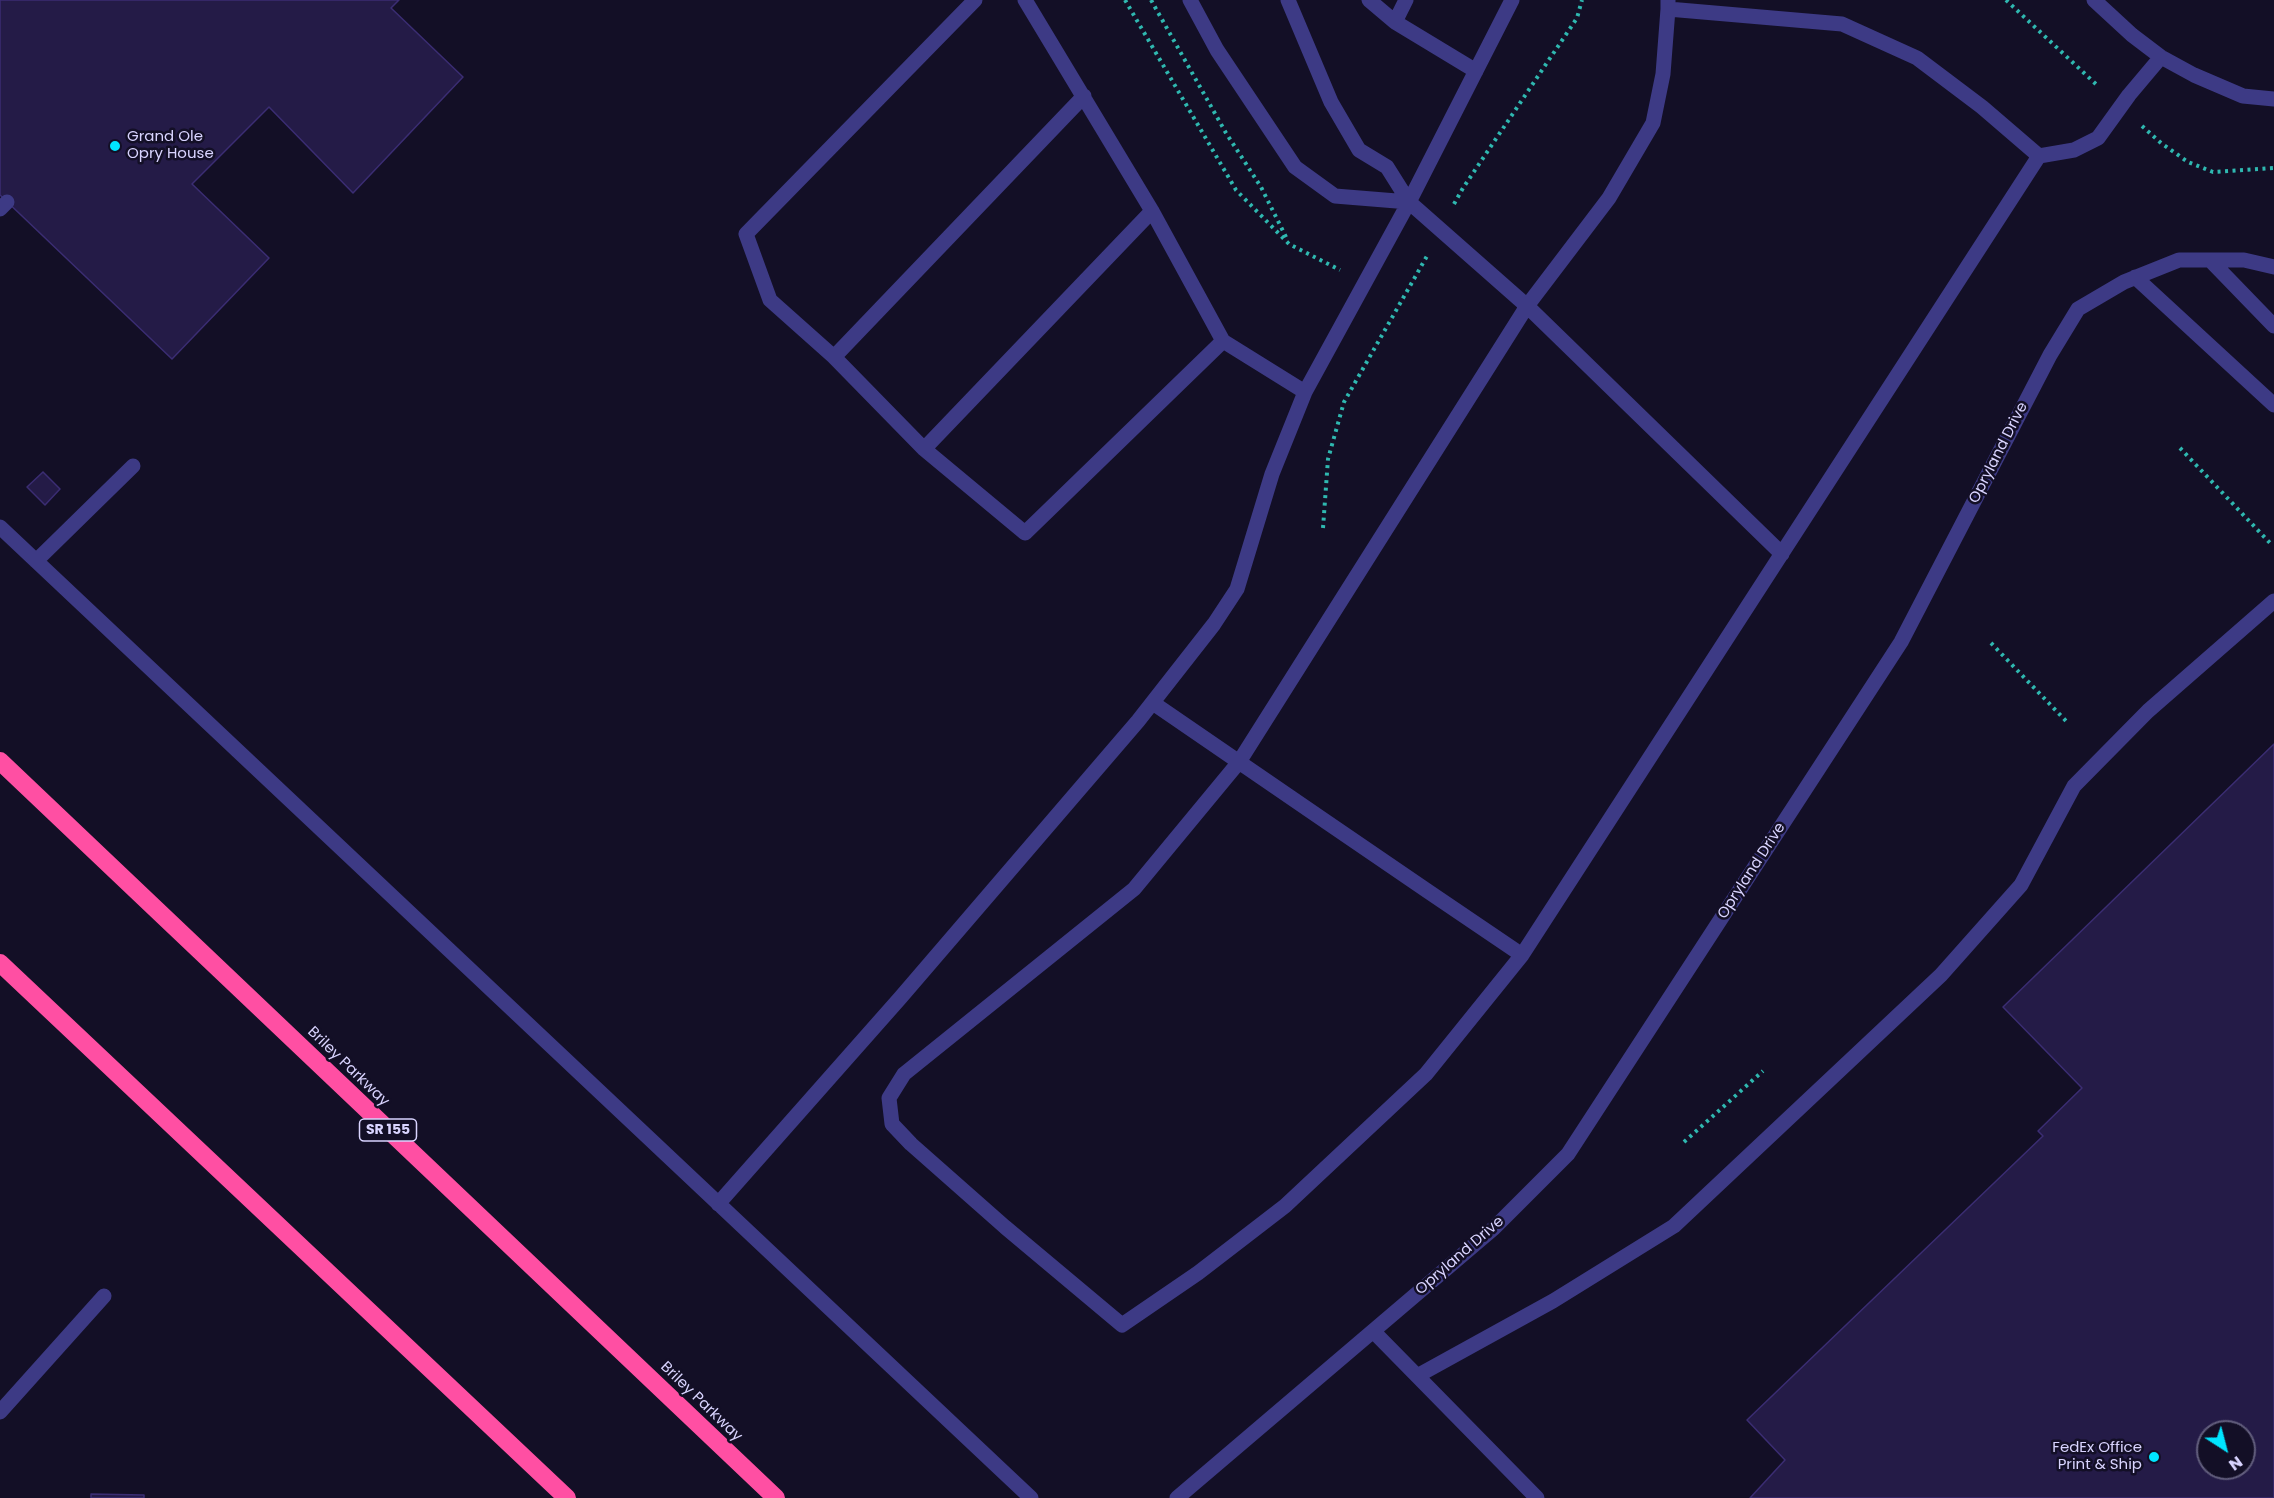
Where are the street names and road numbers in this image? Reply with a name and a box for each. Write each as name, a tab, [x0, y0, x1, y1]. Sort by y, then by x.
street label: Opryland Drive	[1966, 399, 2032, 507]
street label: Opryland Drive	[1714, 819, 1790, 923]
street label: Briley Parkway	[303, 1023, 393, 1111]
road number: SR 155	[360, 1119, 416, 1141]
street label: Opryland Drive	[1412, 1213, 1508, 1299]
street label: Briley Parkway	[656, 1358, 746, 1446]

